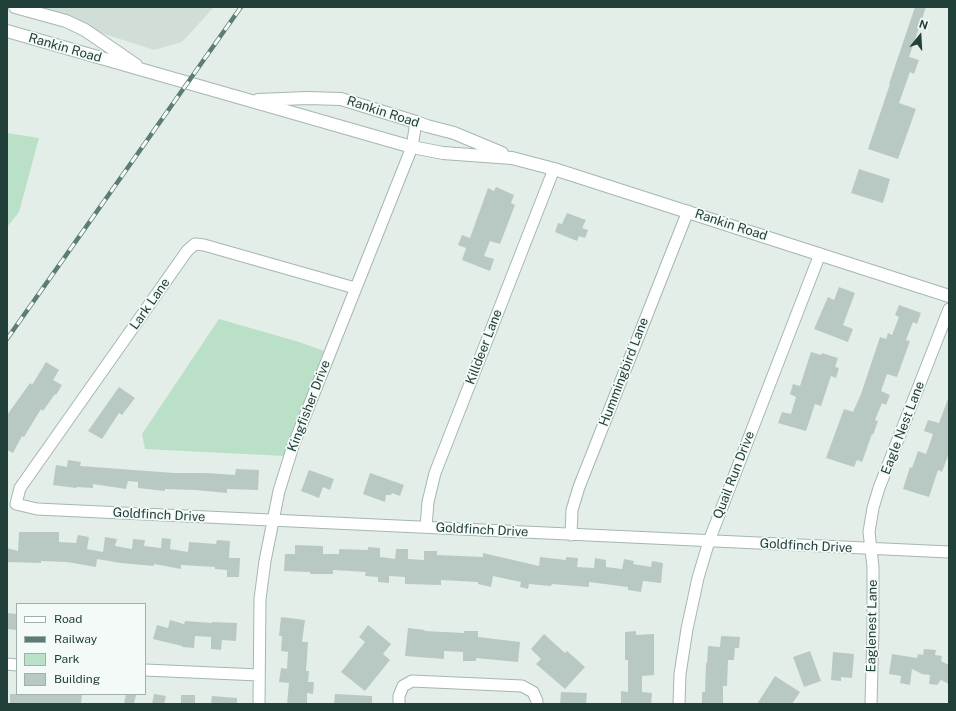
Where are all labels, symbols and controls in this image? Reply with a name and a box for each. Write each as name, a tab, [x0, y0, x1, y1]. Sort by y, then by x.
north arrow	[900, 16, 940, 56]
text: N	[918, 18, 930, 32]
street label: Rankin Road	[27, 30, 103, 66]
street label: Rankin Road	[345, 93, 421, 131]
street label: Rankin Road	[693, 206, 769, 244]
street label: Lark Lane	[127, 275, 173, 333]
street label: Killdeer Lane	[462, 307, 506, 387]
street label: Hummingbird Lane	[596, 315, 652, 429]
street label: Kingfisher Drive	[284, 358, 334, 454]
street label: Eagle Nest Lane	[878, 379, 928, 477]
street label: Quail Run Drive	[710, 429, 758, 521]
street label: Goldfinch Drive	[112, 505, 206, 525]
street label: Goldfinch Drive	[435, 520, 529, 540]
street label: Goldfinch Drive	[759, 536, 853, 556]
street label: Eaglenest Lane	[863, 579, 881, 673]
legend	[16, 603, 146, 695]
text: Road	[54, 612, 82, 626]
text: Railway	[54, 632, 97, 646]
text: Park	[54, 652, 80, 666]
text: Building	[54, 672, 100, 686]

